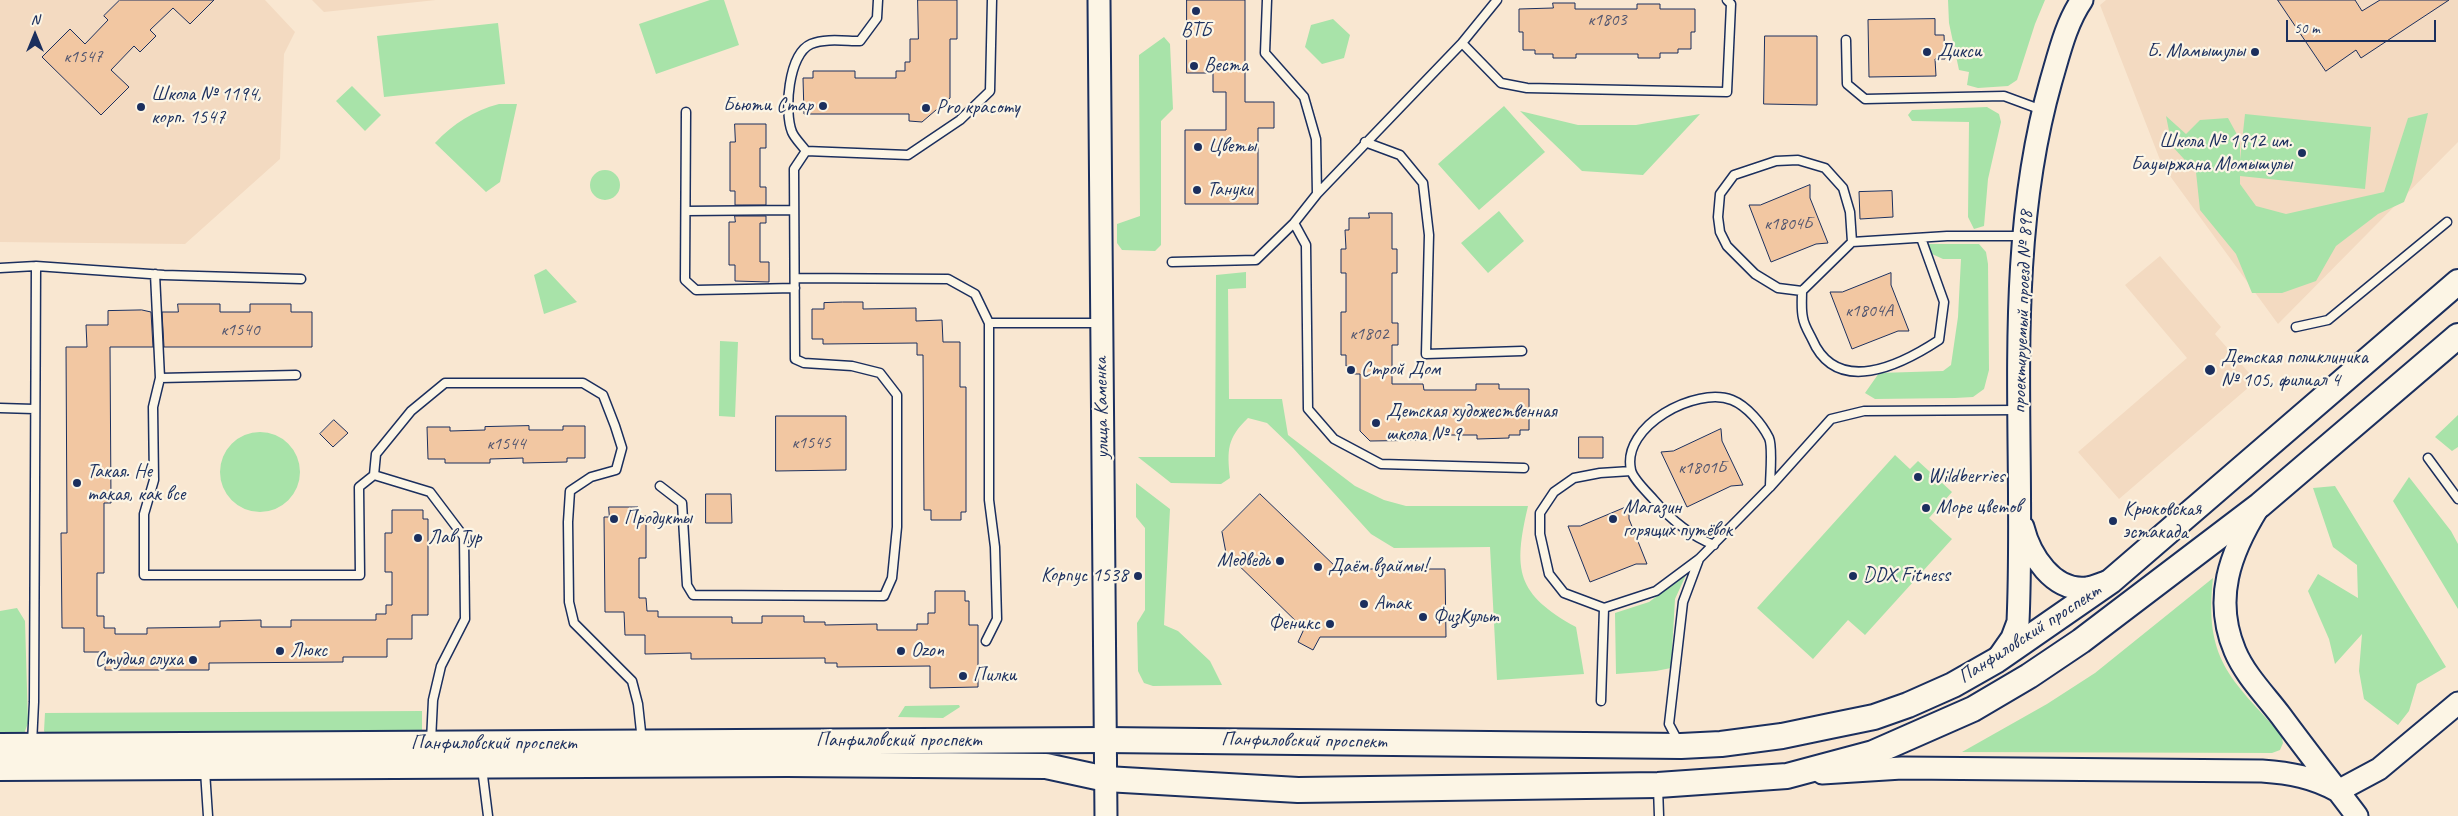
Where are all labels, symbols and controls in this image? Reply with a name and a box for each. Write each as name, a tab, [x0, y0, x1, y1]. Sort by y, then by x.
marker: ВТБ	[1190, 5, 1202, 17]
house number: к1803	[1587, 9, 1627, 31]
north arrow	[10, 10, 60, 60]
scale bar	[2288, 10, 2438, 42]
text: N	[31, 11, 39, 28]
place label: ВТБ	[1181, 19, 1211, 43]
text: 50 m	[2294, 19, 2320, 38]
place label: Дикси	[1937, 40, 1982, 64]
place label: Б. Мамышулы	[2147, 40, 2245, 64]
house number: к1547	[63, 46, 103, 68]
marker: Дикси	[1921, 46, 1933, 58]
marker: Б. Мамышулы	[2249, 46, 2261, 58]
place label: Веста	[1204, 54, 1248, 78]
marker: Веста	[1188, 60, 1200, 72]
place label: Школа № 1194, корп. 1547	[151, 83, 261, 130]
place label: Бьюти Стар	[723, 94, 813, 118]
place label: Pro красоту	[936, 96, 1020, 120]
marker: Бьюти Стар	[817, 100, 829, 112]
marker: Школа № 1194, корп. 1547	[135, 101, 147, 113]
marker: Pro красоту	[920, 102, 932, 114]
place label: Школа № 1912 им. Бауыржана Момышулы	[2131, 130, 2292, 177]
place label: Цветы	[1208, 135, 1256, 159]
marker: Цветы	[1192, 141, 1204, 153]
marker: Школа № 1912 им. Бауыржана Момышулы	[2296, 147, 2308, 159]
place label: Тануки	[1207, 178, 1253, 202]
marker: Тануки	[1191, 184, 1203, 196]
street label: проектируемый проезд № 898	[2007, 210, 2039, 414]
house number: к1804Б	[1764, 213, 1812, 235]
house number: к1804А	[1845, 300, 1893, 322]
house number: к1540	[220, 319, 260, 341]
house number: к1802	[1349, 323, 1389, 345]
place label: Детская поликлиника № 105, филиал 4	[2221, 346, 2368, 393]
street label: улица Каменка	[1089, 357, 1115, 459]
place label: Строй Дом	[1361, 358, 1440, 382]
marker: Детская поликлиника № 105, филиал 4	[2203, 363, 2217, 377]
marker: Строй Дом	[1345, 364, 1357, 376]
place label: Детская художественная школа № 9	[1386, 400, 1557, 447]
marker: Детская художественная школа № 9	[1370, 417, 1382, 429]
house number: к1545	[791, 432, 831, 454]
house number: к1544	[486, 433, 526, 455]
house number: к1801Б	[1678, 457, 1726, 479]
place label: Такая. Не такая, как все	[87, 460, 185, 507]
place label: Wildberries	[1928, 465, 2005, 489]
marker: Wildberries	[1912, 471, 1924, 483]
marker: Такая. Не такая, как все	[71, 477, 83, 489]
place label: Магазин горящих путёвок	[1623, 496, 1732, 543]
place label: Море цветов	[1936, 496, 2021, 520]
place label: Крюковская эстакада	[2123, 498, 2201, 545]
marker: Море цветов	[1920, 502, 1932, 514]
place label: Продукты	[624, 507, 692, 531]
marker: Продукты	[608, 513, 620, 525]
marker: Магазин горящих путёвок	[1607, 513, 1619, 525]
marker: Крюковская эстакада	[2107, 515, 2119, 527]
place label: Лав Тур	[428, 526, 481, 550]
marker: Лав Тур	[412, 532, 424, 544]
place label: Медведь	[1217, 549, 1270, 573]
marker: Медведь	[1274, 555, 1286, 567]
place label: Даём взаймы!	[1328, 555, 1427, 579]
marker: Даём взаймы!	[1312, 561, 1324, 573]
place label: Корпус 1538	[1041, 564, 1128, 588]
place label: DDX Fitness	[1863, 564, 1950, 588]
marker: Корпус 1538	[1132, 570, 1144, 582]
marker: DDX Fitness	[1847, 570, 1859, 582]
street label: Панфиловский проспект	[1954, 579, 2106, 689]
place label: Атак	[1374, 592, 1411, 616]
marker: Атак	[1358, 598, 1370, 610]
place label: ФизКульт	[1433, 605, 1498, 629]
marker: ФизКульт	[1417, 611, 1429, 623]
place label: Феникс	[1269, 612, 1320, 636]
marker: Феникс	[1324, 618, 1336, 630]
place label: Люкс	[290, 639, 327, 663]
place label: Ozon	[911, 639, 944, 663]
marker: Люкс	[274, 645, 286, 657]
marker: Ozon	[895, 645, 907, 657]
place label: Студия слуха	[95, 648, 183, 672]
marker: Студия слуха	[187, 654, 199, 666]
place label: Пилки	[973, 664, 1016, 688]
marker: Пилки	[957, 670, 969, 682]
street label: Панфиловский проспект	[1221, 728, 1387, 754]
street label: Панфиловский проспект	[816, 729, 982, 753]
street label: Панфиловский проспект	[411, 732, 577, 756]

